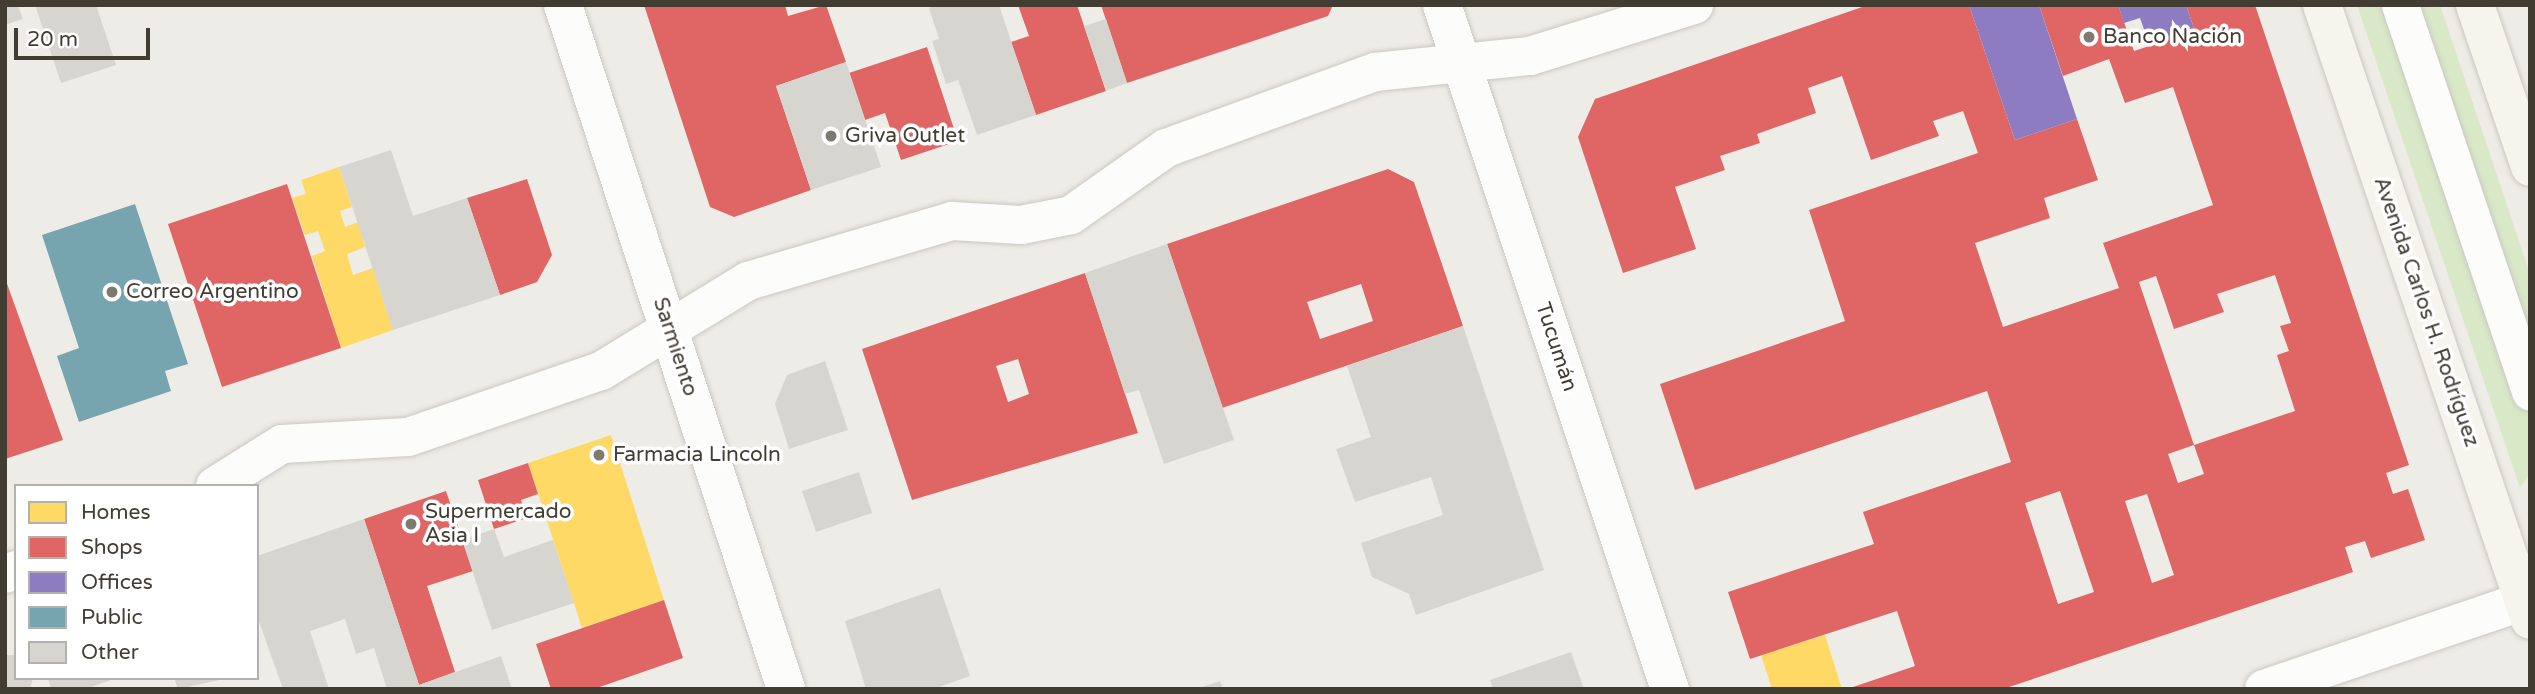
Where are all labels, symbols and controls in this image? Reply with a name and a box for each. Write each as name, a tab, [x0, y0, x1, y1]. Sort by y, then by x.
scale bar	[18, 14, 154, 58]
place label: Banco Nación	[2103, 24, 2242, 50]
text: 20 m	[27, 27, 78, 52]
marker: Banco Nación	[2081, 29, 2097, 45]
place label: Griva Outlet	[845, 123, 965, 149]
marker: Griva Outlet	[823, 128, 839, 144]
street label: Avenida Carlos H. Rodríguez	[2368, 174, 2484, 450]
place label: Correo Argentino	[126, 279, 299, 305]
marker: Correo Argentino	[104, 284, 120, 300]
street label: Sarmiento	[647, 294, 703, 400]
street label: Tucumán	[1530, 299, 1582, 395]
place label: Farmacia Lincoln	[613, 442, 781, 468]
marker: Farmacia Lincoln	[591, 447, 607, 463]
legend	[14, 484, 259, 680]
place label: Supermercado Asia I	[425, 499, 572, 549]
text: Homes	[81, 500, 151, 525]
marker: Supermercado Asia I	[403, 516, 419, 532]
text: Shops	[81, 535, 143, 560]
text: Offices	[81, 570, 153, 595]
text: Public	[81, 605, 143, 630]
text: Other	[81, 640, 139, 665]

